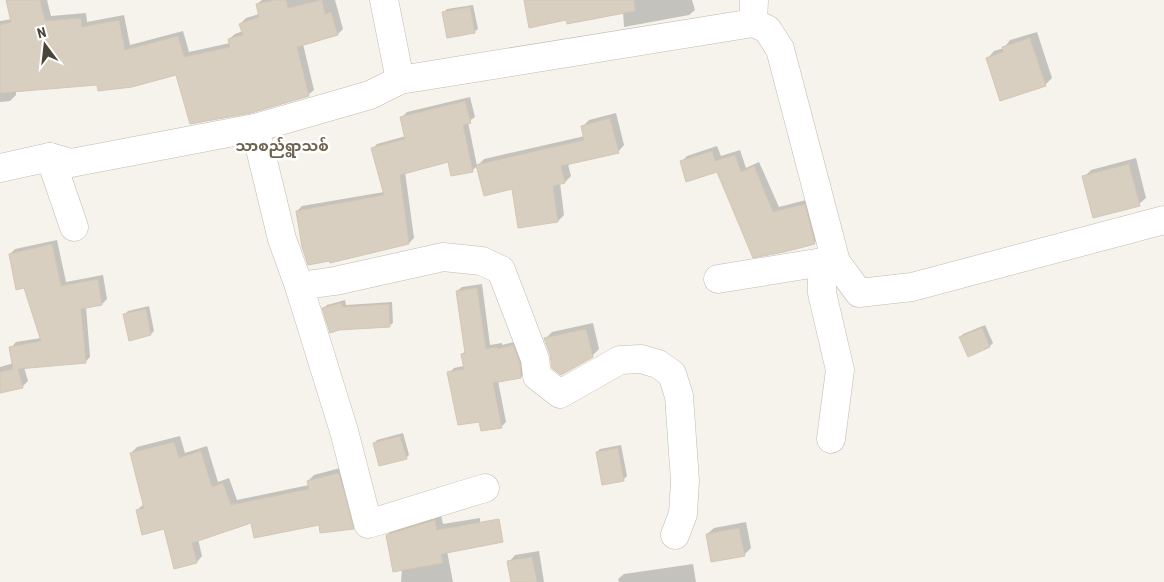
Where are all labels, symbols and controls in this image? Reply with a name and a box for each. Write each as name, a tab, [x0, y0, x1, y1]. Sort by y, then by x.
north arrow	[20, 20, 70, 70]
text: N	[35, 24, 48, 41]
district label: သာစည်ရွာသစ်	[235, 136, 329, 158]

